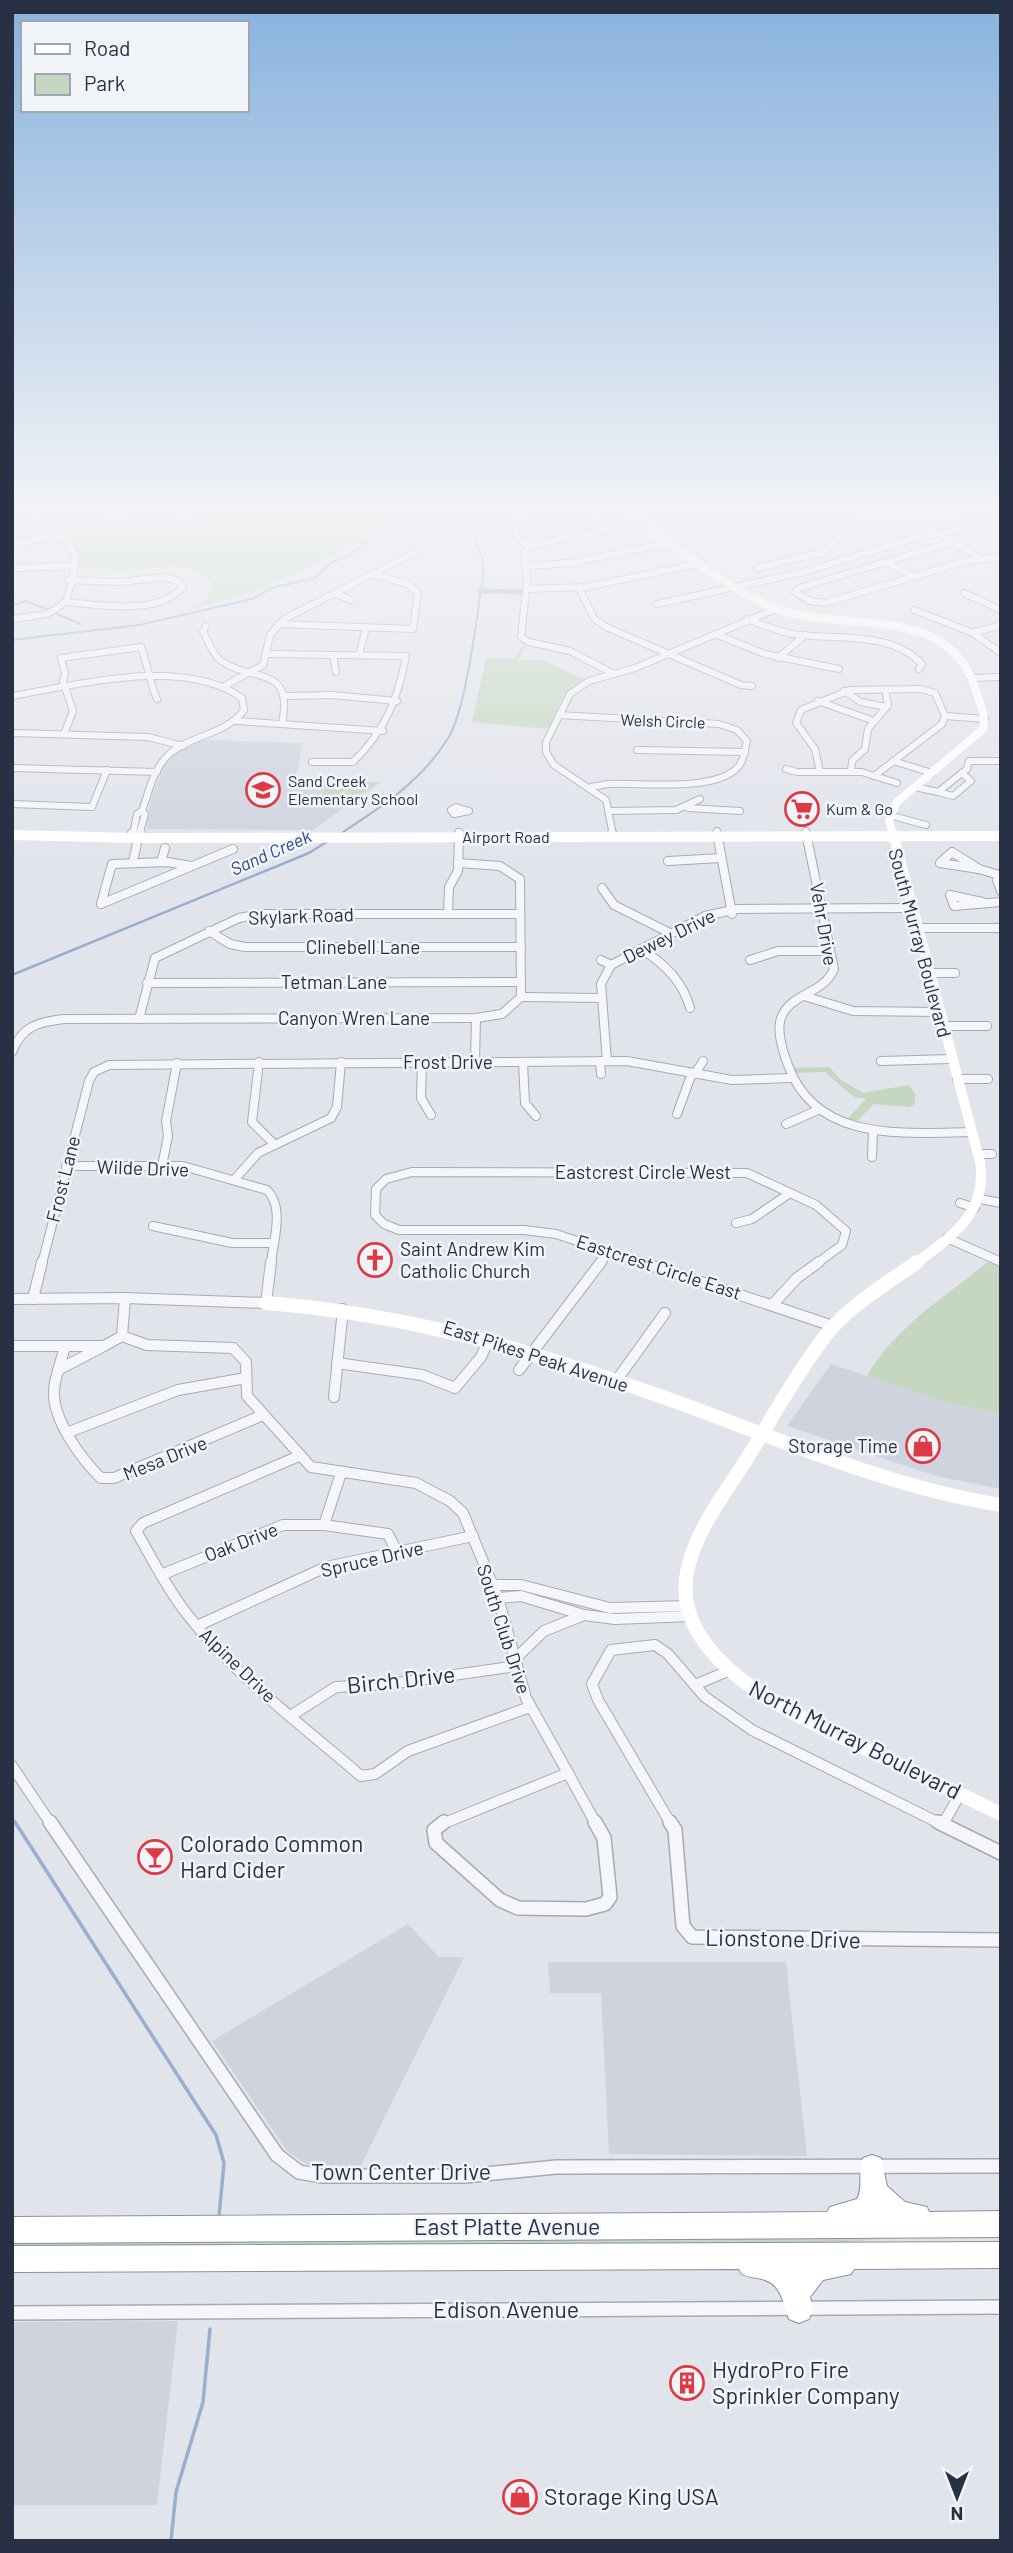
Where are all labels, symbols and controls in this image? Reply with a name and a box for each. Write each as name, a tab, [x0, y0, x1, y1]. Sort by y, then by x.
legend	[21, 21, 248, 112]
text: Road	[84, 35, 130, 60]
text: Park	[84, 70, 125, 95]
street label: Welsh Circle	[620, 710, 706, 731]
school or university icon: Sand Creek Elementary School	[244, 771, 282, 809]
place label: Sand Creek Elementary School	[288, 771, 418, 808]
supermarket icon: Kum & Go	[783, 790, 821, 828]
place label: Kum & Go	[826, 799, 893, 818]
water label: Sand Creek	[227, 824, 315, 880]
street label: Airport Road	[462, 827, 550, 846]
street label: South Murray Boulevard	[884, 846, 957, 1040]
street label: Vehr Drive	[806, 881, 843, 967]
street label: Skylark Road	[248, 902, 354, 929]
street label: Dewey Drive	[619, 903, 719, 968]
street label: Clinebell Lane	[306, 935, 420, 958]
street label: Tetman Lane	[281, 970, 387, 993]
street label: Canyon Wren Lane	[278, 1006, 430, 1029]
street label: Frost Drive	[403, 1050, 493, 1073]
street label: Frost Lane	[41, 1133, 84, 1225]
street label: Wilde Drive	[96, 1154, 190, 1181]
street label: Eastcrest Circle West	[555, 1160, 731, 1183]
street label: Eastcrest Circle East	[574, 1229, 745, 1304]
place label: Saint Andrew Kim Catholic Church	[400, 1237, 545, 1282]
church icon: Saint Andrew Kim Catholic Church	[356, 1241, 394, 1279]
street label: East Pikes Peak Avenue	[441, 1315, 632, 1396]
shop icon: Storage Time	[904, 1427, 942, 1465]
street label: Mesa Drive	[119, 1430, 210, 1485]
place label: Storage Time	[788, 1434, 898, 1457]
street label: Oak Drive	[201, 1517, 281, 1566]
street label: Spruce Drive	[318, 1536, 426, 1582]
street label: South Club Drive	[473, 1561, 536, 1697]
street label: Alpine Drive	[195, 1622, 281, 1707]
street label: Birch Drive	[345, 1659, 456, 1699]
street label: North Murray Boulevard	[745, 1673, 966, 1805]
place label: Colorado Common Hard Cider	[180, 1829, 363, 1883]
bar icon: Colorado Common Hard Cider	[136, 1838, 174, 1876]
street label: Lionstone Drive	[705, 1923, 861, 1953]
street label: Town Center Drive	[311, 2157, 491, 2185]
street label: East Platte Avenue	[414, 2212, 600, 2240]
street label: Edison Avenue	[433, 2295, 579, 2323]
place label: HydroPro Fire Sprinkler Company	[712, 2355, 900, 2409]
building icon: HydroPro Fire Sprinkler Company	[668, 2364, 706, 2402]
north arrow	[922, 2462, 992, 2532]
shop icon: Storage King USA	[501, 2478, 539, 2516]
place label: Storage King USA	[544, 2482, 719, 2510]
text: N	[951, 2503, 963, 2526]

